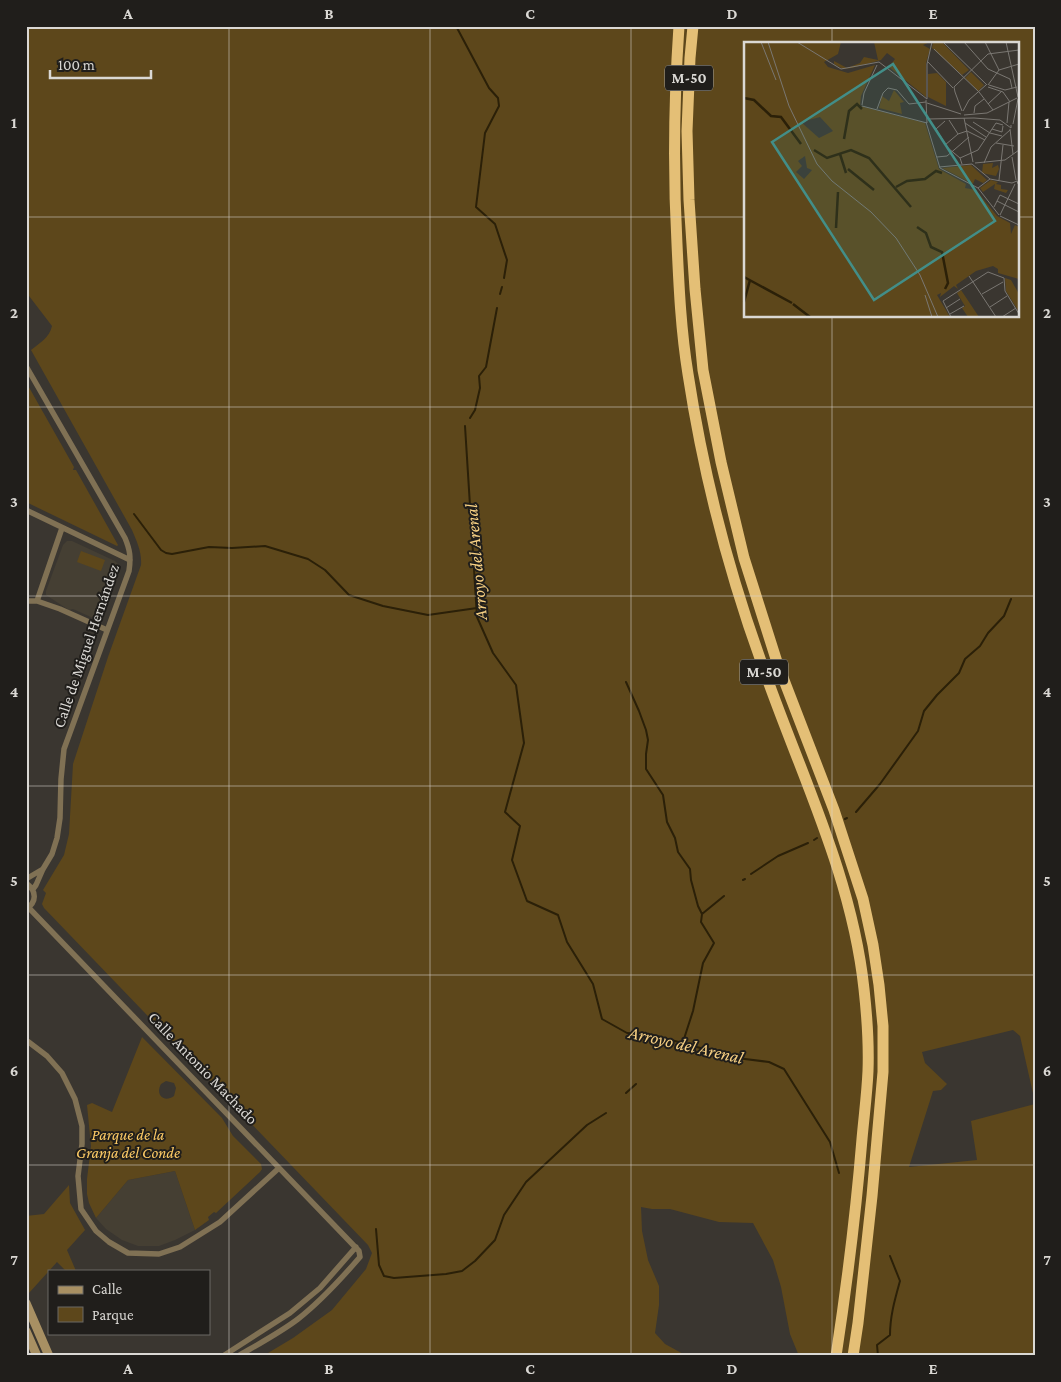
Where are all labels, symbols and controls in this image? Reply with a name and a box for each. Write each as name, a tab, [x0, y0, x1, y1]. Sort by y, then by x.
text: A	[122, 5, 133, 22]
text: B	[324, 5, 334, 22]
text: C	[525, 5, 535, 22]
text: D	[726, 5, 738, 22]
text: E	[928, 5, 938, 22]
inset map	[744, 42, 1018, 318]
scale bar	[50, 48, 151, 80]
text: 100 m	[58, 57, 95, 73]
road number: M-50	[665, 66, 713, 90]
text: 1	[11, 114, 17, 131]
text: 1	[1044, 114, 1050, 131]
text: 2	[10, 304, 18, 321]
text: 2	[1043, 304, 1051, 321]
text: 3	[10, 493, 18, 510]
text: 3	[1043, 493, 1051, 510]
water label: Arroyo del Arenal	[461, 502, 491, 622]
street label: Calle de Miguel Hernández	[50, 562, 123, 730]
road number: M-50	[740, 660, 788, 684]
text: 4	[10, 683, 19, 700]
text: 4	[1043, 683, 1052, 700]
text: 5	[10, 872, 18, 889]
text: 5	[1043, 872, 1051, 889]
street label: Calle Antonio Machado	[145, 1008, 261, 1128]
water label: Arroyo del Arenal	[626, 1022, 746, 1068]
text: 6	[10, 1062, 18, 1079]
text: 6	[1043, 1062, 1051, 1079]
park label: Parque de la Granja del Conde	[76, 1126, 180, 1162]
text: 7	[10, 1251, 18, 1268]
text: 7	[1043, 1251, 1051, 1268]
legend	[48, 1270, 210, 1334]
text: Calle	[92, 1281, 123, 1297]
text: Parque	[92, 1307, 134, 1324]
text: A	[122, 1360, 133, 1377]
text: B	[324, 1360, 334, 1377]
text: C	[525, 1360, 535, 1377]
text: D	[726, 1360, 738, 1377]
text: E	[928, 1360, 938, 1377]

